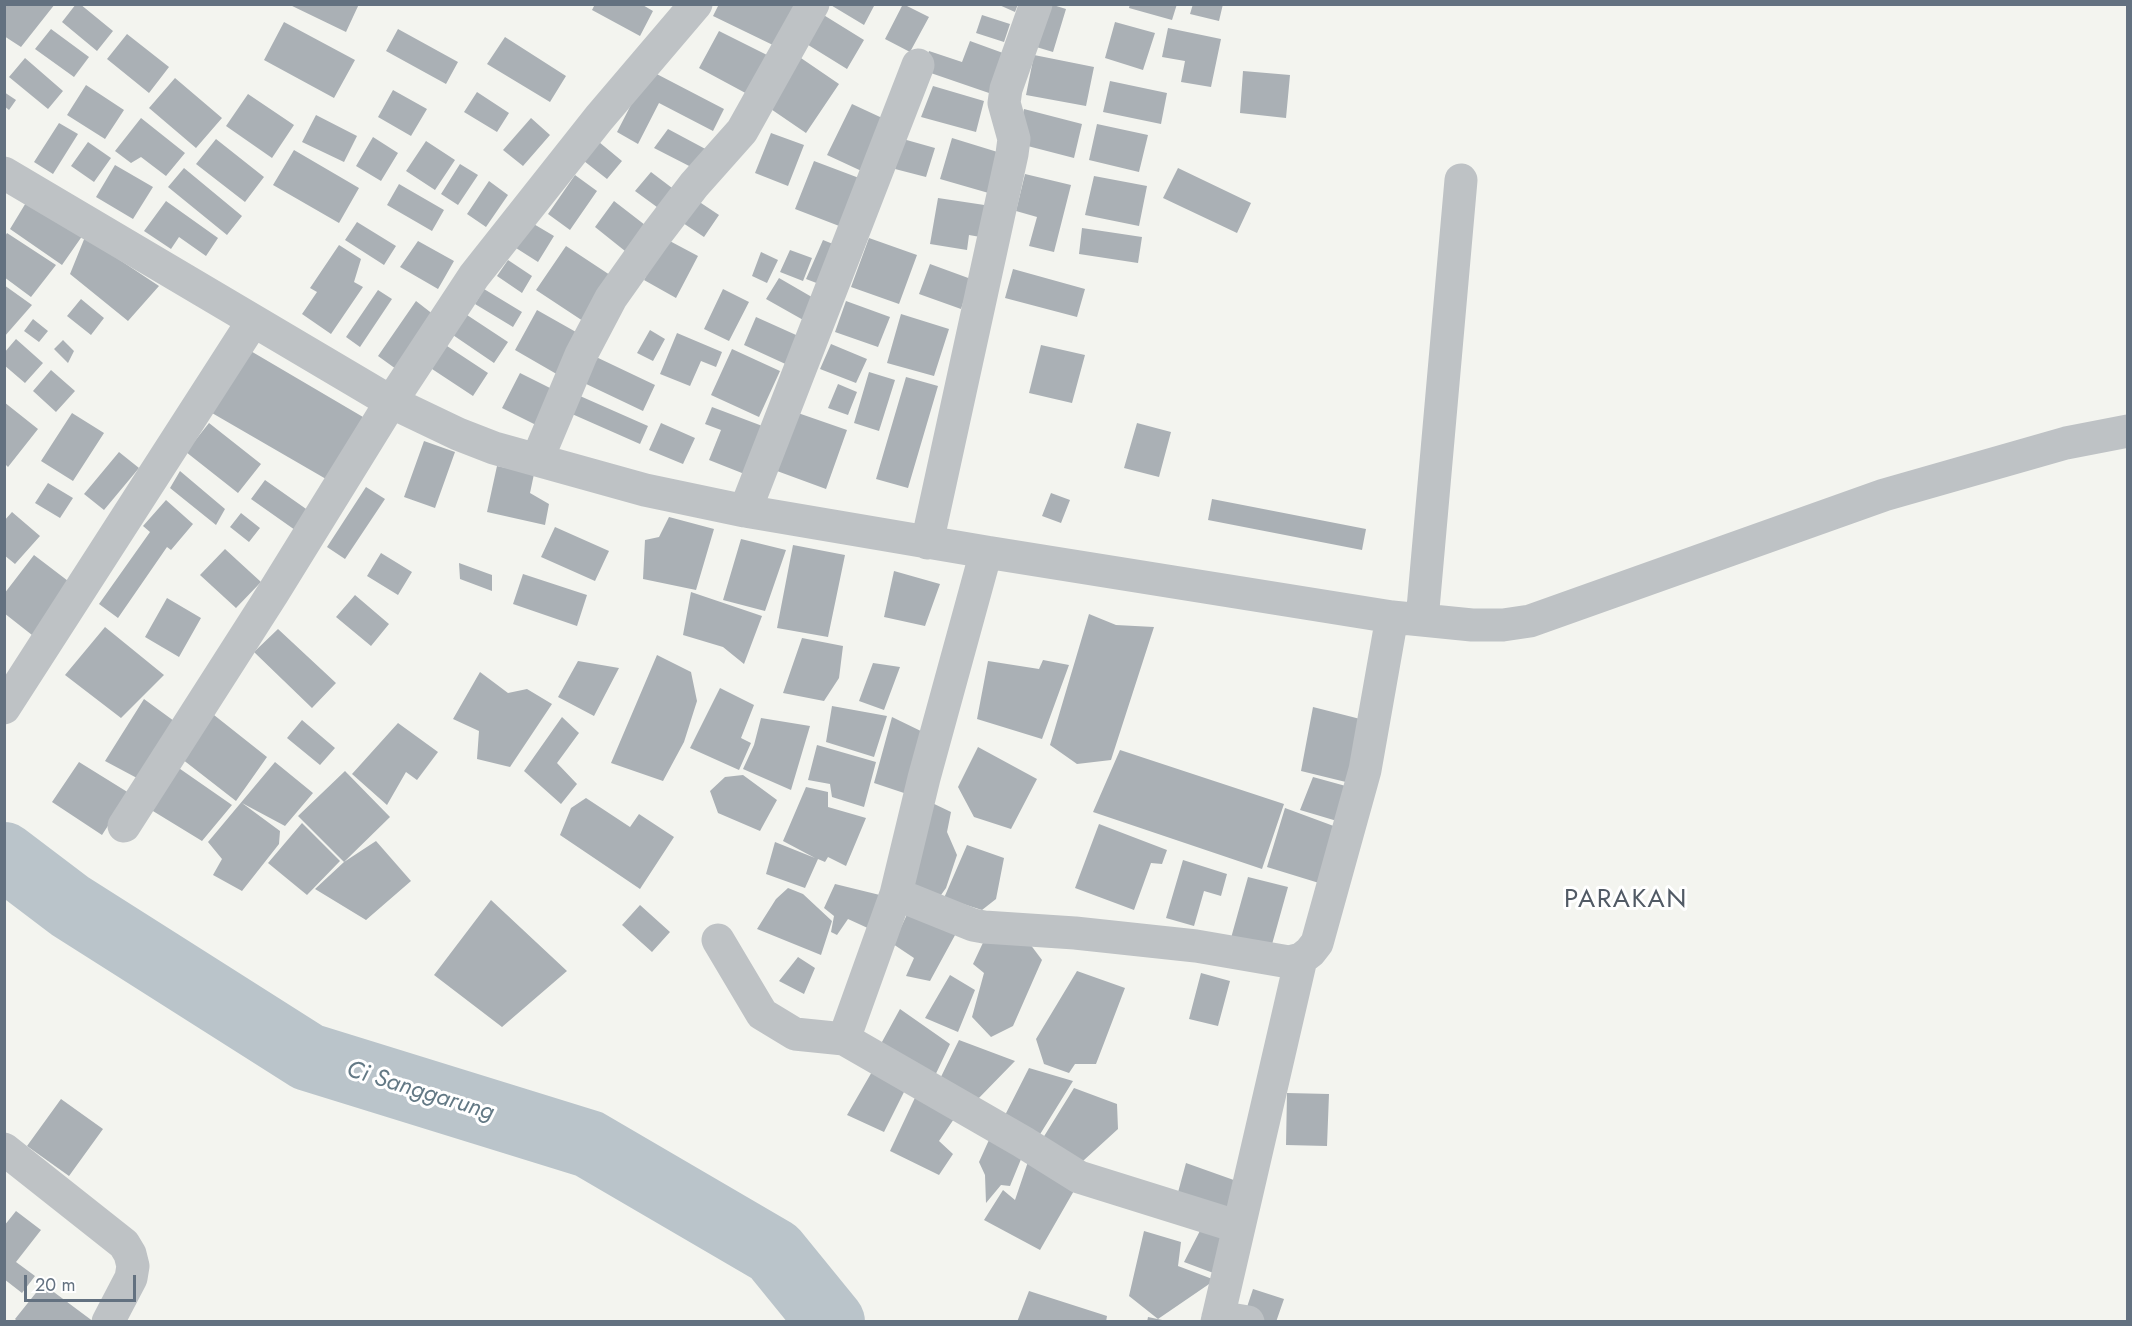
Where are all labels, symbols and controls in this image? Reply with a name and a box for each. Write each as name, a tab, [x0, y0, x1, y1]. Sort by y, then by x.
district label: PARAKAN	[1564, 885, 1688, 917]
water label: Ci Sanggarung	[343, 1056, 497, 1128]
scale bar	[27, 1263, 140, 1301]
text: 20 m	[35, 1272, 75, 1298]

